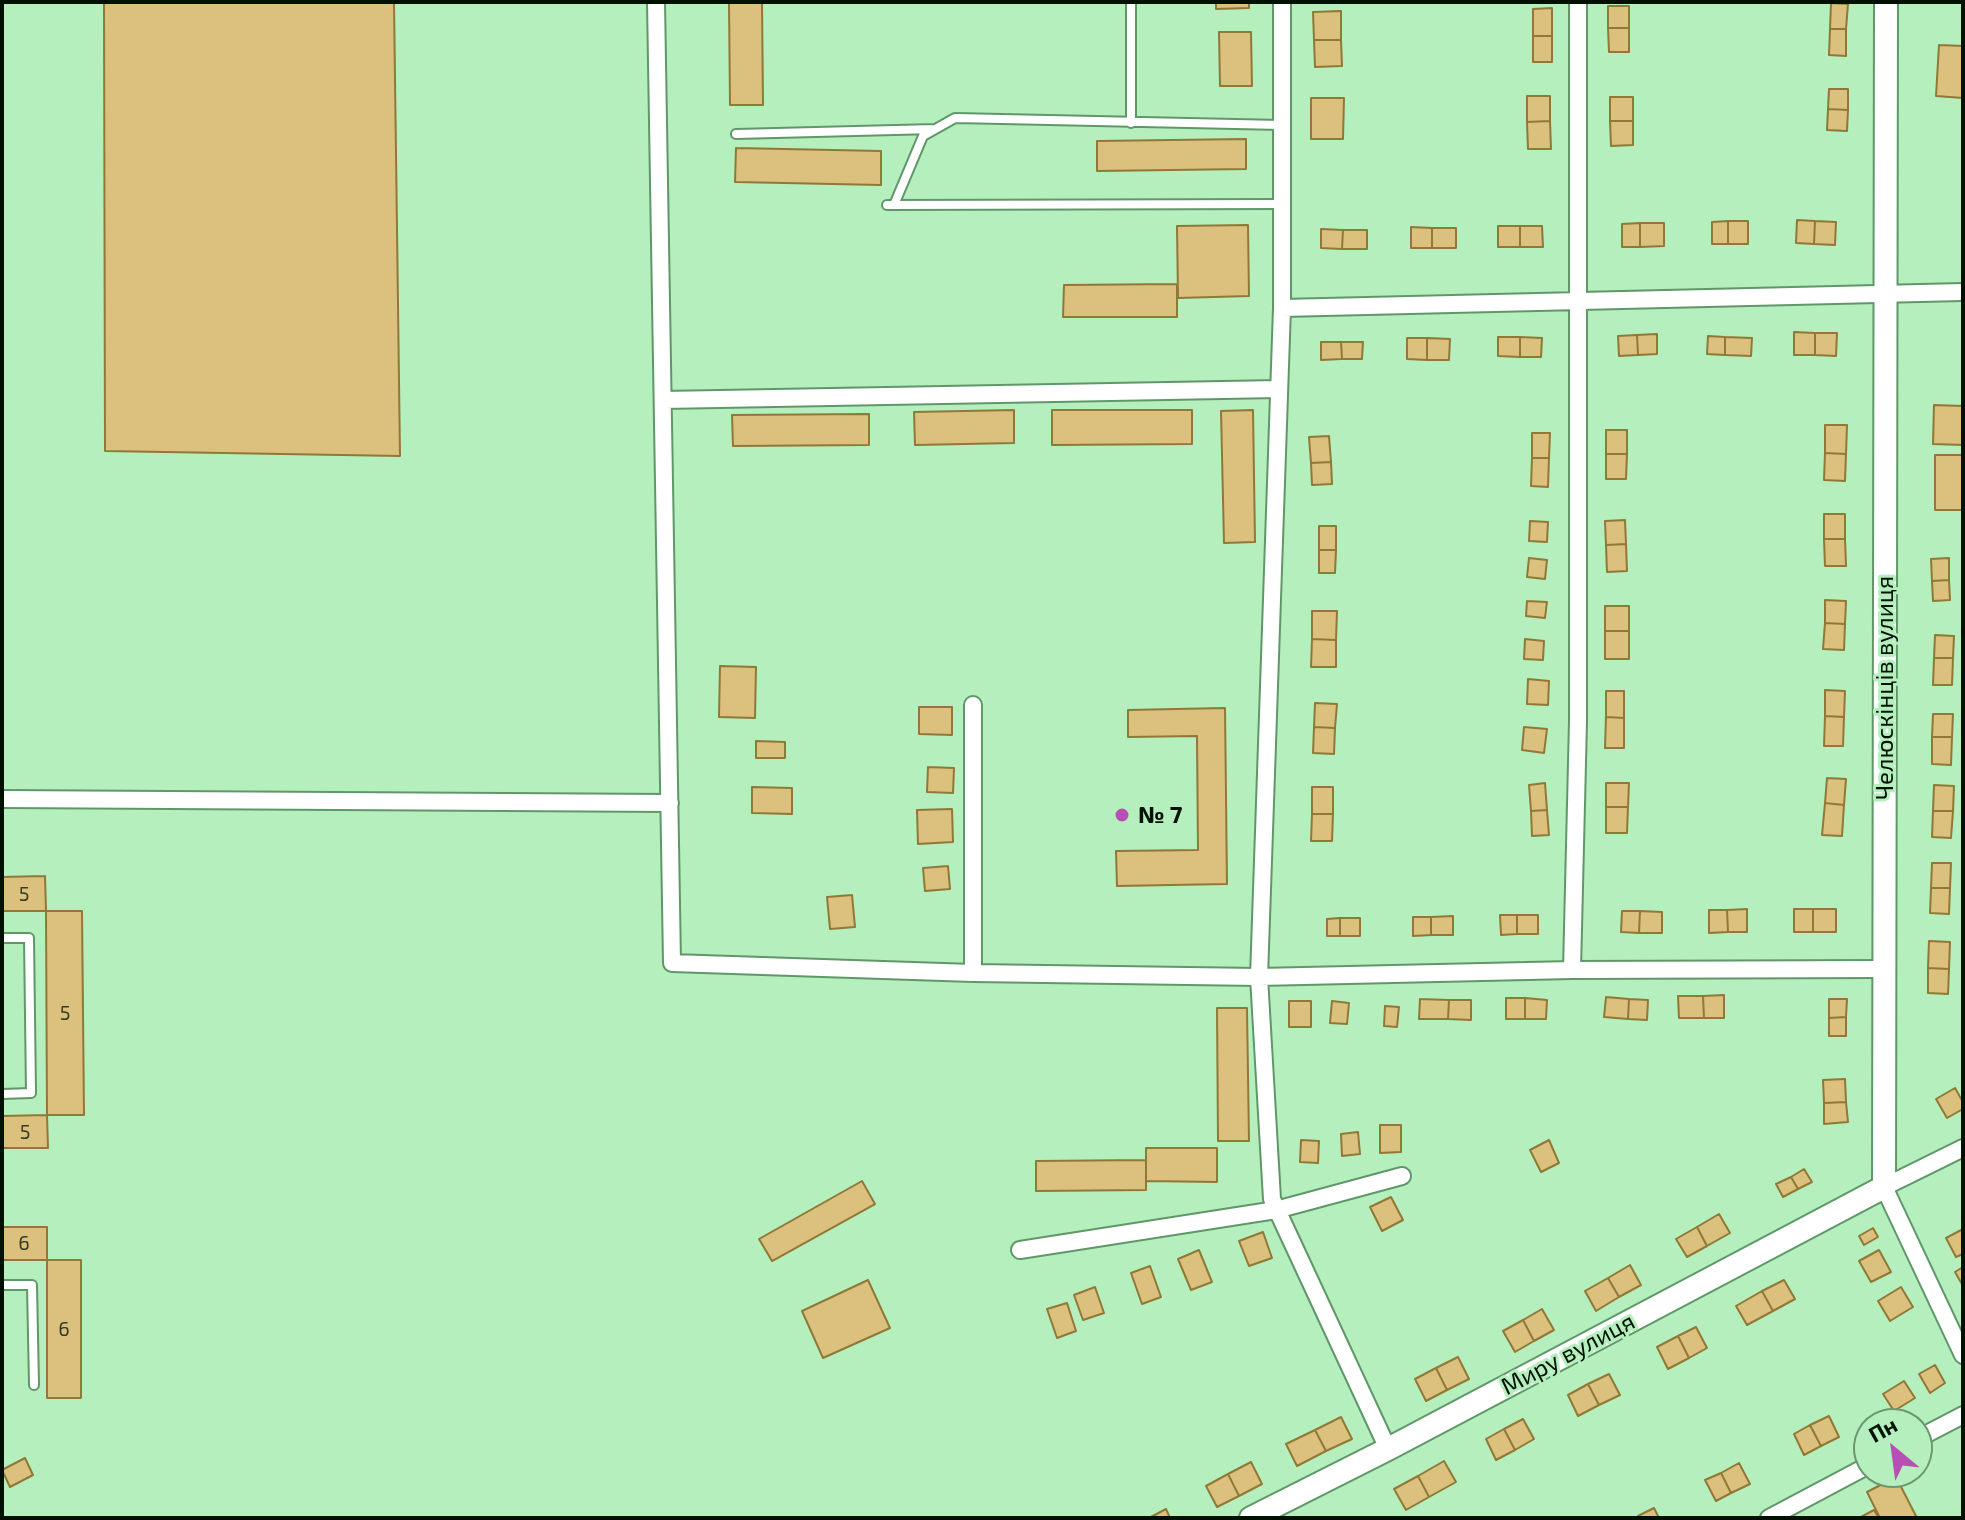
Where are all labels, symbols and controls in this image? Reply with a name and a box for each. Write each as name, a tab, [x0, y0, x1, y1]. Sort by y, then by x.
street label: Челюскінців вулиця	[1871, 576, 1899, 800]
place label: № 7	[1138, 801, 1182, 829]
marker: № 7	[1113, 806, 1131, 824]
house number: 5	[19, 882, 29, 906]
house number: 5	[60, 1001, 70, 1025]
house number: 5	[20, 1120, 30, 1144]
house number: 6	[18, 1231, 30, 1255]
street label: Миру вулиця	[1496, 1307, 1640, 1401]
house number: 6	[58, 1317, 70, 1341]
north arrow	[1853, 1408, 1933, 1488]
text: Пн	[1864, 1410, 1901, 1447]

